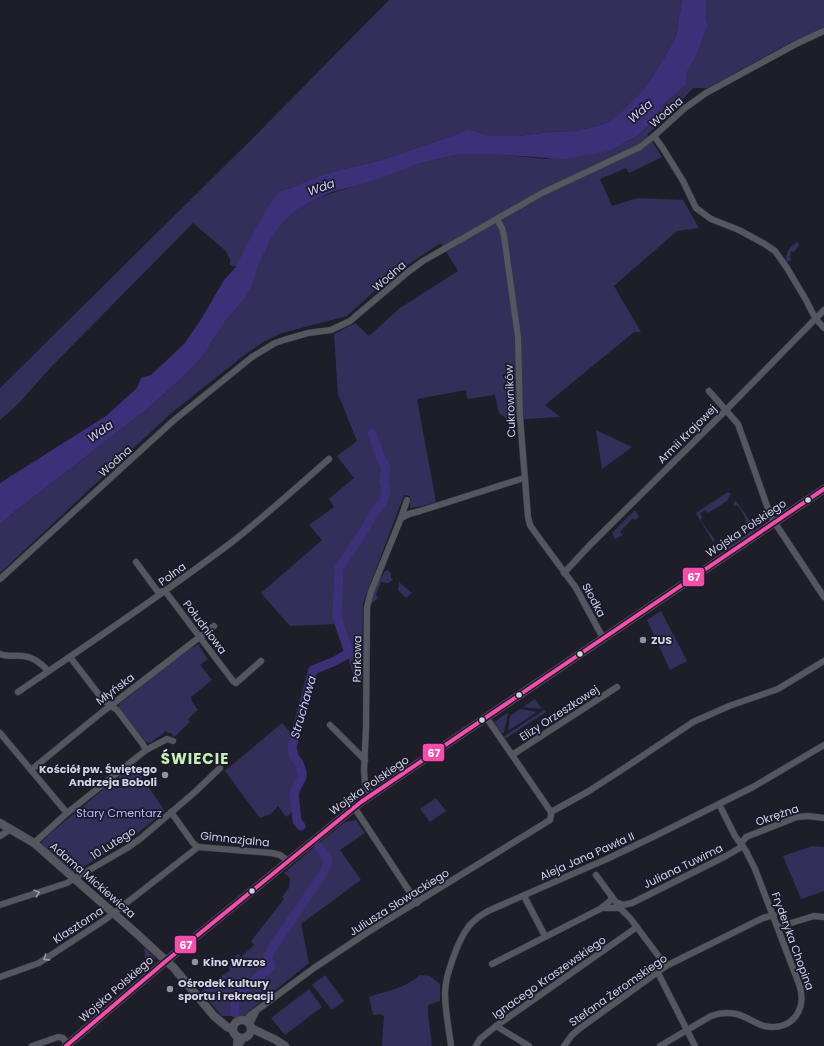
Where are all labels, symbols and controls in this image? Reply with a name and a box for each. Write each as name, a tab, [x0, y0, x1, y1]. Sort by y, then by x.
street label: Wodna	[646, 93, 686, 131]
water label: Wda	[624, 95, 656, 127]
water label: Wda	[305, 174, 337, 200]
street label: Wodna	[369, 257, 409, 295]
street label: Cukrowników	[501, 364, 519, 438]
street label: Armii Krajowej	[654, 401, 720, 467]
water label: Wda	[84, 416, 116, 446]
street label: Wodna	[95, 442, 135, 480]
street label: Wojska Polskiego	[703, 495, 789, 561]
unlabelled marker	[803, 495, 813, 505]
street label: Polna	[155, 559, 189, 589]
line badge: 67	[682, 567, 705, 587]
text: 67	[688, 569, 701, 585]
street label: Słodka	[578, 580, 610, 620]
street label: Południowa	[179, 597, 231, 657]
place label: ZUS	[651, 632, 672, 648]
street label: Parkowa	[349, 635, 365, 683]
marker: ZUS	[638, 635, 648, 645]
unlabelled marker	[575, 649, 585, 659]
street label: Młyńska	[92, 669, 138, 709]
water label: Struchawa	[286, 674, 320, 740]
street label: Elizy Orzeszkowej	[516, 681, 602, 745]
unlabelled marker	[514, 690, 524, 700]
unlabelled marker	[477, 715, 487, 725]
line badge: 67	[422, 743, 445, 762]
text: 67	[428, 745, 441, 761]
district label: ŚWIECIE	[161, 748, 229, 769]
street label: Wojska Polskiego	[326, 752, 412, 818]
place label: Kościół pw. Świętego Andrzeja Boboli	[39, 761, 157, 790]
marker: Kościół pw. Świętego Andrzeja Boboli	[160, 770, 170, 780]
street label: Okrężna	[753, 800, 801, 830]
park label: Stary Cmentarz	[76, 805, 162, 821]
street label: 10 Lutego	[87, 823, 139, 863]
street label: Gimnazjalna	[200, 827, 270, 851]
street label: Aleja Jana Pawła II	[537, 828, 637, 884]
street label: Adama Mickiewicza	[47, 838, 139, 922]
street label: Juliana Tuwima	[641, 840, 725, 892]
street label: Juliusza Słowackiego	[346, 865, 452, 939]
unlabelled marker	[247, 886, 257, 896]
one-way arrow	[33, 889, 40, 897]
street label: Fryderyka Chopina	[768, 890, 818, 992]
street label: Klasztorna	[50, 903, 106, 947]
street label: Ignacego Kraszewskiego	[489, 932, 609, 1022]
line badge: 67	[174, 935, 197, 954]
text: 67	[180, 937, 193, 953]
street label: Stefana Żeromskiego	[566, 950, 670, 1030]
street label: Wojska Polskiego	[75, 952, 157, 1026]
one-way arrow	[43, 954, 50, 961]
place label: Kino Wrzos	[203, 954, 266, 970]
marker: Kino Wrzos	[190, 957, 200, 967]
place label: Ośrodek kultury sportu i rekreacji	[178, 975, 273, 1004]
marker: Ośrodek kultury sportu i rekreacji	[165, 984, 175, 994]

